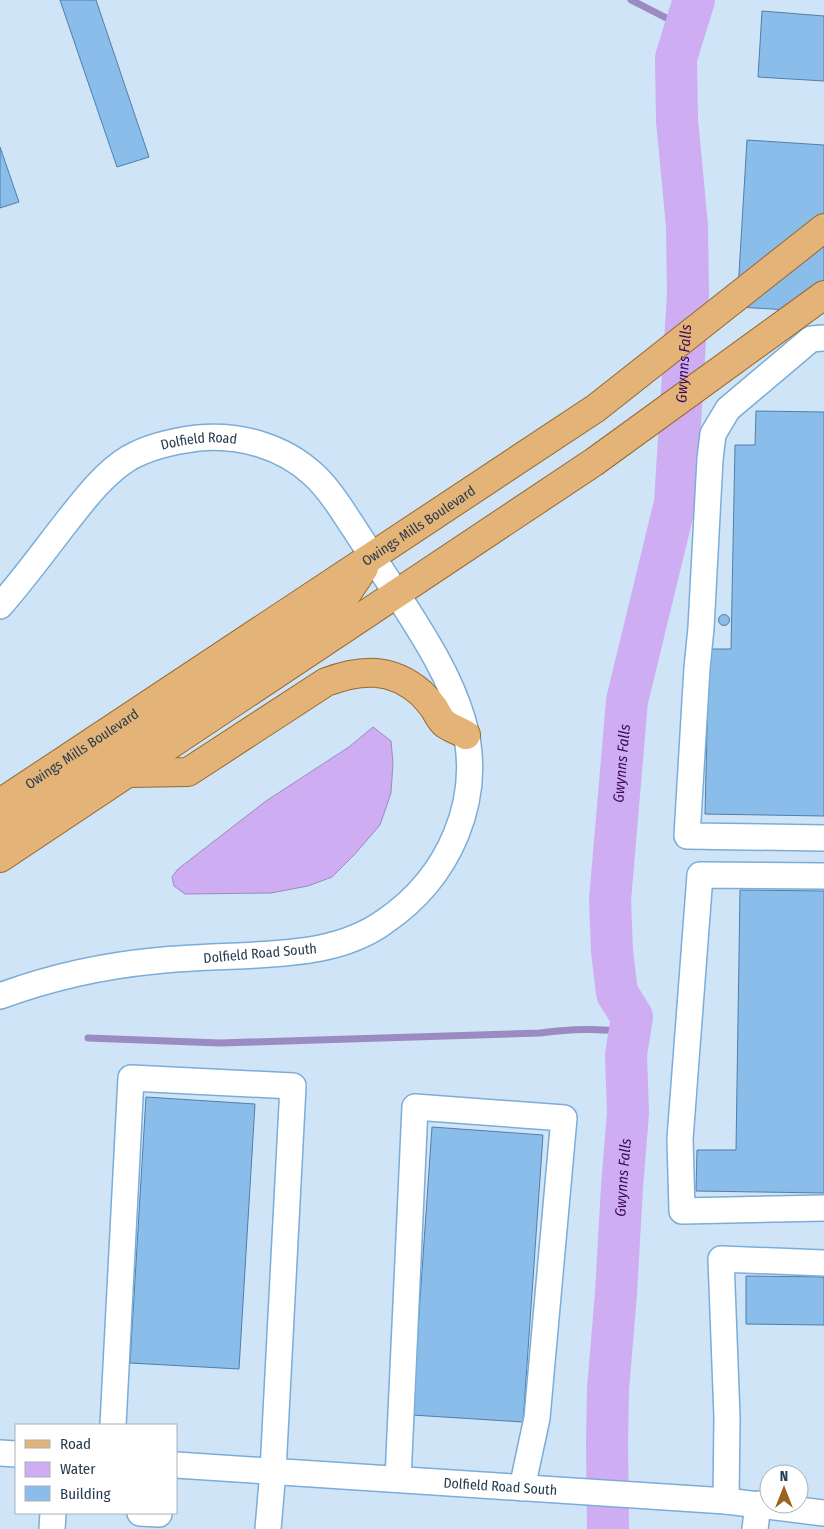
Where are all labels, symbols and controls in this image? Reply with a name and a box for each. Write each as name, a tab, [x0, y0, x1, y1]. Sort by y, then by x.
water label: Gwynns Falls	[672, 323, 695, 403]
street label: Dolfield Road	[159, 429, 238, 454]
street label: Owings Mills Boulevard	[359, 482, 479, 570]
street label: Owings Mills Boulevard	[22, 706, 142, 793]
water label: Gwynns Falls	[609, 723, 634, 803]
street label: Dolfield Road South	[203, 940, 317, 967]
water label: Gwynns Falls	[611, 1137, 635, 1217]
legend	[15, 1424, 178, 1514]
text: Road	[60, 1435, 91, 1453]
text: Water	[60, 1460, 96, 1478]
north arrow	[759, 1464, 809, 1514]
text: N	[780, 1468, 788, 1485]
street label: Dolfield Road South	[443, 1475, 558, 1499]
text: Building	[60, 1485, 111, 1503]

